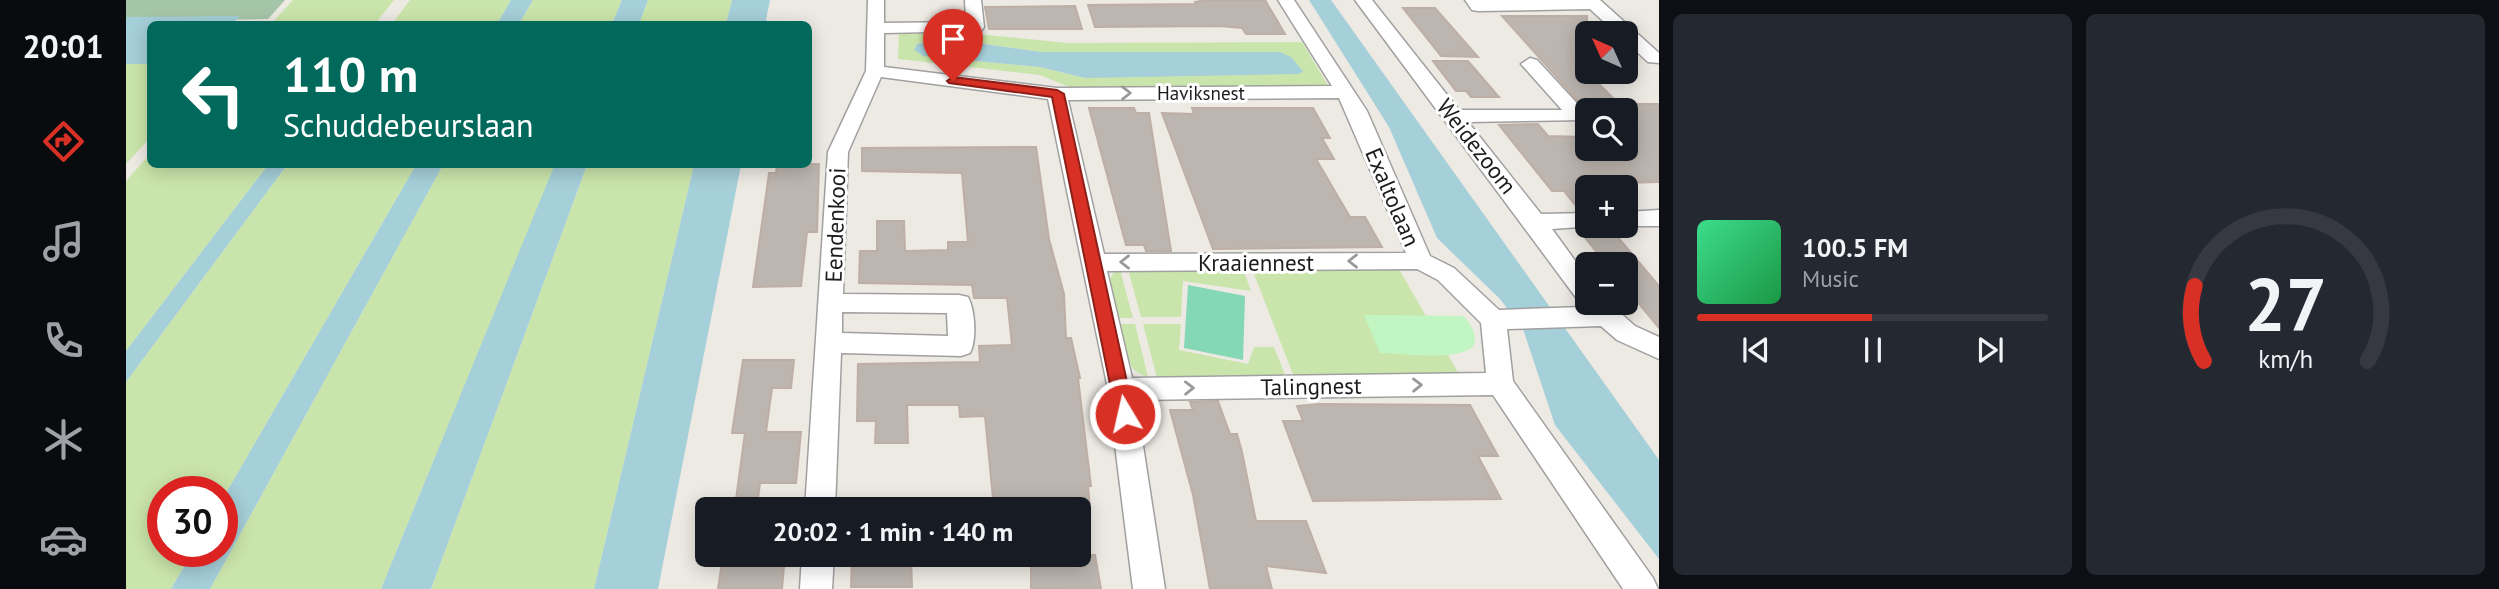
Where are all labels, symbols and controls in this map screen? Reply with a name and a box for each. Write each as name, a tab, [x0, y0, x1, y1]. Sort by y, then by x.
pin	[923, 9, 983, 81]
icon: arrive	[934, 20, 972, 58]
north arrow	[1575, 21, 1638, 84]
map controls	[1575, 21, 1638, 315]
text: 20:01	[22, 25, 104, 67]
text: 110 m	[283, 42, 418, 106]
icon: left	[168, 49, 259, 140]
street label: Haviksnest	[1157, 81, 1246, 105]
one-way arrow	[1121, 85, 1131, 101]
street label: Weidezoom	[1431, 93, 1523, 199]
button: search	[1575, 98, 1638, 161]
text: Schuddebeurslaan	[283, 104, 534, 146]
icon: directions	[39, 117, 88, 166]
street label: Exaltolaan	[1359, 143, 1427, 251]
street label: Eendenkooi	[819, 167, 851, 283]
button: +	[1575, 175, 1638, 238]
icon: music	[39, 217, 88, 266]
text: 100.5 FM	[1802, 231, 1908, 264]
street label: Kraaiennest	[1198, 248, 1314, 277]
button: −	[1575, 252, 1638, 315]
one-way arrow	[1347, 253, 1357, 269]
one-way arrow	[1119, 254, 1130, 270]
text: 27	[2244, 257, 2327, 351]
text: Music	[1802, 264, 1859, 293]
icon: phone	[39, 316, 88, 365]
icon: previous	[1737, 331, 1775, 369]
icon: pause	[1854, 331, 1892, 369]
icon: next	[1971, 331, 2009, 369]
text: km/h	[2258, 342, 2313, 374]
street label: Talingnest	[1260, 371, 1362, 401]
position arrow	[1088, 377, 1162, 451]
one-way arrow	[1412, 377, 1423, 393]
one-way arrow	[1185, 380, 1195, 396]
icon: climate	[39, 415, 88, 464]
speed limit sign: 30	[147, 476, 238, 567]
icon: car	[39, 515, 88, 564]
text: 20:02 · 1 min · 140 m	[773, 515, 1013, 548]

